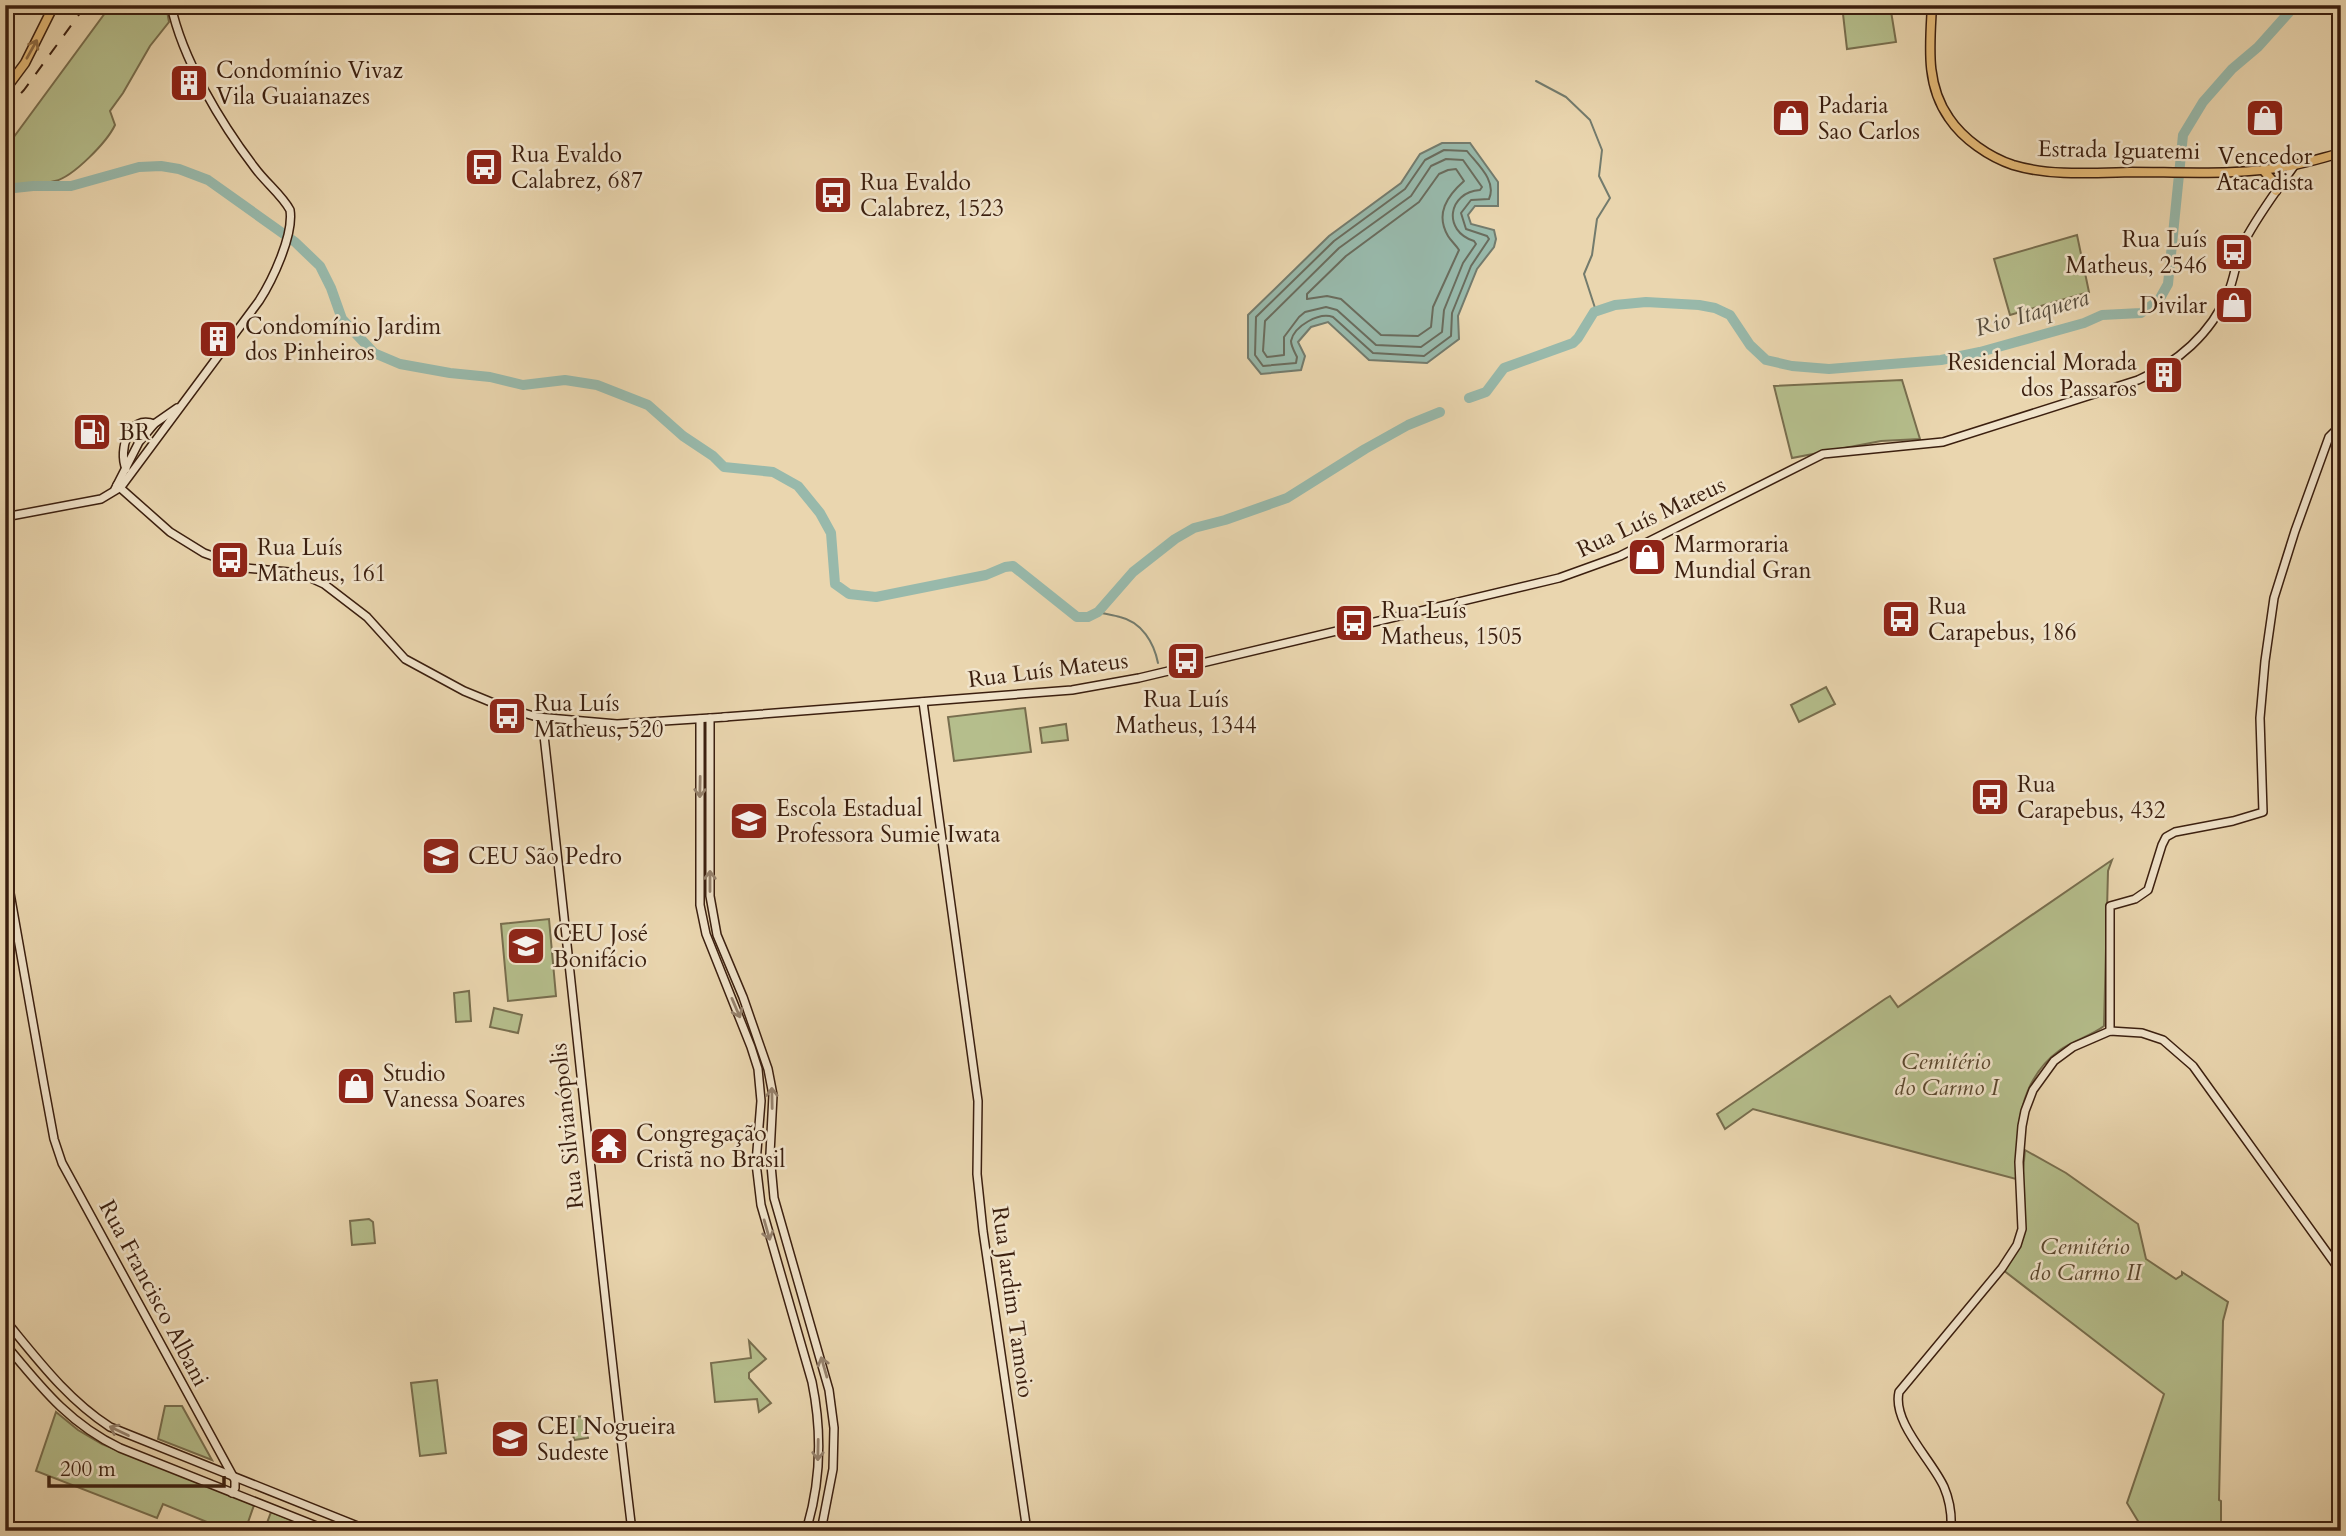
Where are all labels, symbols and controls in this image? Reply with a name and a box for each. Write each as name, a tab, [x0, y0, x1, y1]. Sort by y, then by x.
one-way arrow	[26, 40, 40, 60]
place label: Condomínio Vivaz Vila Guaianazes	[216, 55, 403, 112]
building icon: Condomínio Vivaz Vila Guaianazes	[168, 62, 210, 104]
place label: Padaria Sao Carlos	[1818, 90, 1920, 147]
shop icon: Padaria Sao Carlos	[1770, 97, 1812, 139]
shop icon: Vencedor Atacadista	[2244, 97, 2286, 139]
street label: Estrada Iguatemi	[2037, 133, 2201, 167]
place label: Rua Evaldo Calabrez, 687	[511, 139, 643, 196]
place label: Vencedor Atacadista	[2216, 141, 2314, 198]
bus stop icon: Rua Evaldo Calabrez, 687	[463, 146, 505, 188]
place label: Rua Evaldo Calabrez, 1523	[860, 167, 1004, 224]
bus stop icon: Rua Evaldo Calabrez, 1523	[812, 174, 854, 216]
place label: Rua Luís Matheus, 2546	[2066, 224, 2207, 281]
bus stop icon: Rua Luís Matheus, 2546	[2213, 231, 2255, 273]
water label: Rio Itaquera	[1971, 281, 2093, 345]
shop icon: Divilar	[2213, 284, 2255, 326]
place label: Divilar	[2140, 290, 2208, 321]
place label: Condomínio Jardim dos Pinheiros	[245, 311, 442, 368]
building icon: Condomínio Jardim dos Pinheiros	[197, 318, 239, 360]
place label: Residencial Morada dos Passaros	[1947, 347, 2137, 404]
building icon: Residencial Morada dos Passaros	[2143, 354, 2185, 396]
fuel station icon: BR	[71, 411, 113, 453]
place label: BR	[119, 417, 151, 448]
street label: Rua Luís Mateus	[1571, 469, 1731, 565]
place label: Marmoraria Mundial Gran	[1674, 529, 1812, 586]
place label: Rua Luís Matheus, 161	[257, 532, 387, 589]
shop icon: Marmoraria Mundial Gran	[1626, 536, 1668, 578]
bus stop icon: Rua Luís Matheus, 161	[209, 539, 251, 581]
place label: Rua Carapebus, 186	[1928, 591, 2077, 648]
place label: Rua Luís Matheus, 1505	[1381, 595, 1522, 652]
bus stop icon: Rua Carapebus, 186	[1880, 598, 1922, 640]
bus stop icon: Rua Luís Matheus, 1505	[1333, 602, 1375, 644]
bus stop icon: Rua Luís Matheus, 1344	[1165, 640, 1207, 682]
street label: Rua Luís Mateus	[966, 645, 1130, 695]
place label: Rua Luís Matheus, 1344	[1115, 684, 1257, 741]
place label: Rua Luís Matheus, 520	[534, 688, 664, 745]
bus stop icon: Rua Luís Matheus, 520	[486, 695, 528, 737]
place label: Rua Carapebus, 432	[2017, 769, 2166, 826]
one-way arrow	[693, 775, 707, 798]
bus stop icon: Rua Carapebus, 432	[1969, 776, 2011, 818]
place label: Escola Estadual Professora Sumie Iwata	[776, 793, 1000, 850]
school or university icon: Escola Estadual Professora Sumie Iwata	[728, 800, 770, 842]
school or university icon: CEU São Pedro	[420, 835, 462, 877]
place label: CEU São Pedro	[468, 841, 622, 872]
one-way arrow	[703, 870, 717, 893]
place label: CEU José Bonifácio	[553, 918, 648, 975]
school or university icon: CEU José Bonifácio	[505, 925, 547, 967]
one-way arrow	[730, 996, 743, 1018]
street label: Rua Silvianópolis	[543, 1041, 591, 1211]
park label: Cemitério do Carmo I	[1894, 1046, 2001, 1103]
place label: Studio Vanessa Soares	[383, 1058, 525, 1115]
shop icon: Studio Vanessa Soares	[335, 1065, 377, 1107]
one-way arrow	[765, 1087, 779, 1110]
place label: Congregação Cristã no Brasil	[636, 1118, 785, 1175]
temple icon: Congregação Cristã no Brasil	[588, 1125, 630, 1167]
street label: Rua Francisco Albani	[92, 1194, 216, 1392]
street label: Rua Jardim Tamoio	[984, 1204, 1042, 1400]
one-way arrow	[762, 1218, 775, 1240]
park label: Cemitério do Carmo II	[2029, 1231, 2144, 1288]
one-way arrow	[816, 1356, 829, 1378]
place label: CEI Nogueira Sudeste	[537, 1411, 676, 1468]
school or university icon: CEI Nogueira Sudeste	[489, 1418, 531, 1460]
one-way arrow	[109, 1424, 130, 1437]
one-way arrow	[811, 1438, 825, 1461]
scale bar	[49, 1445, 224, 1489]
text: 200 m	[60, 1455, 116, 1484]

